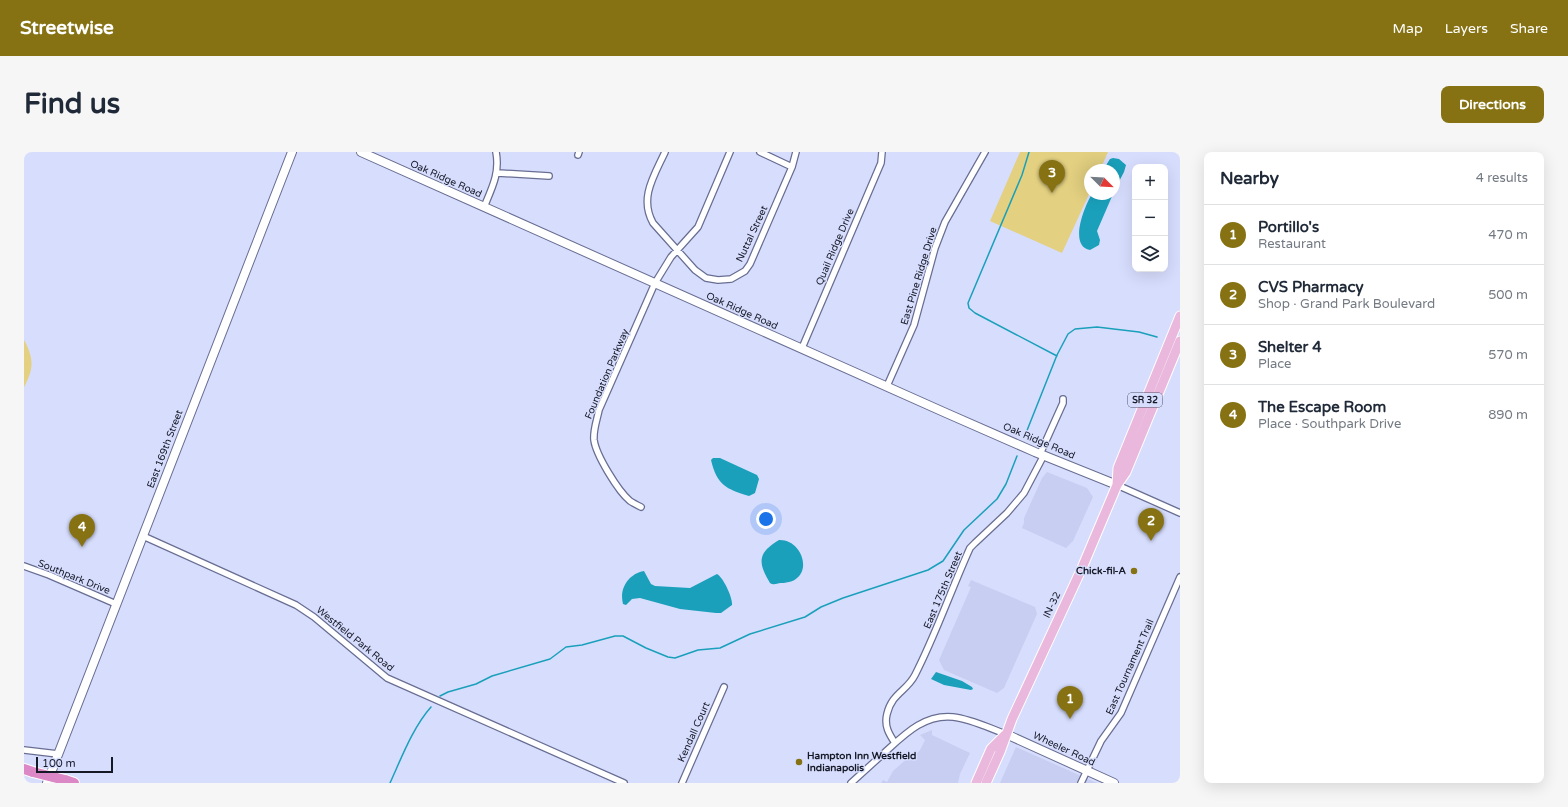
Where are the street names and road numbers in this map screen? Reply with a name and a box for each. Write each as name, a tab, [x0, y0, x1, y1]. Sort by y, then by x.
street label: Oak Ridge Road	[408, 158, 484, 200]
street label: Nuttal Street	[734, 204, 770, 264]
street label: Quail Ridge Drive	[813, 206, 857, 287]
street label: East Pine Ridge Drive	[898, 225, 940, 326]
street label: Oak Ridge Road	[704, 290, 780, 332]
street label: Foundation Parkway	[583, 326, 632, 421]
road number: SR 32	[1128, 393, 1162, 407]
street label: East 169th Street	[145, 408, 186, 490]
street label: Oak Ridge Road	[1001, 420, 1077, 462]
street label: East 175th Street	[921, 549, 965, 631]
street label: Southpark Drive	[36, 557, 112, 597]
street label: IN-32	[1041, 590, 1063, 620]
street label: Westfield Park Road	[314, 604, 396, 674]
street label: East Tournament Trail	[1103, 617, 1157, 717]
street label: Kendall Court	[675, 700, 713, 764]
street label: Wheeler Road	[1031, 729, 1097, 769]

